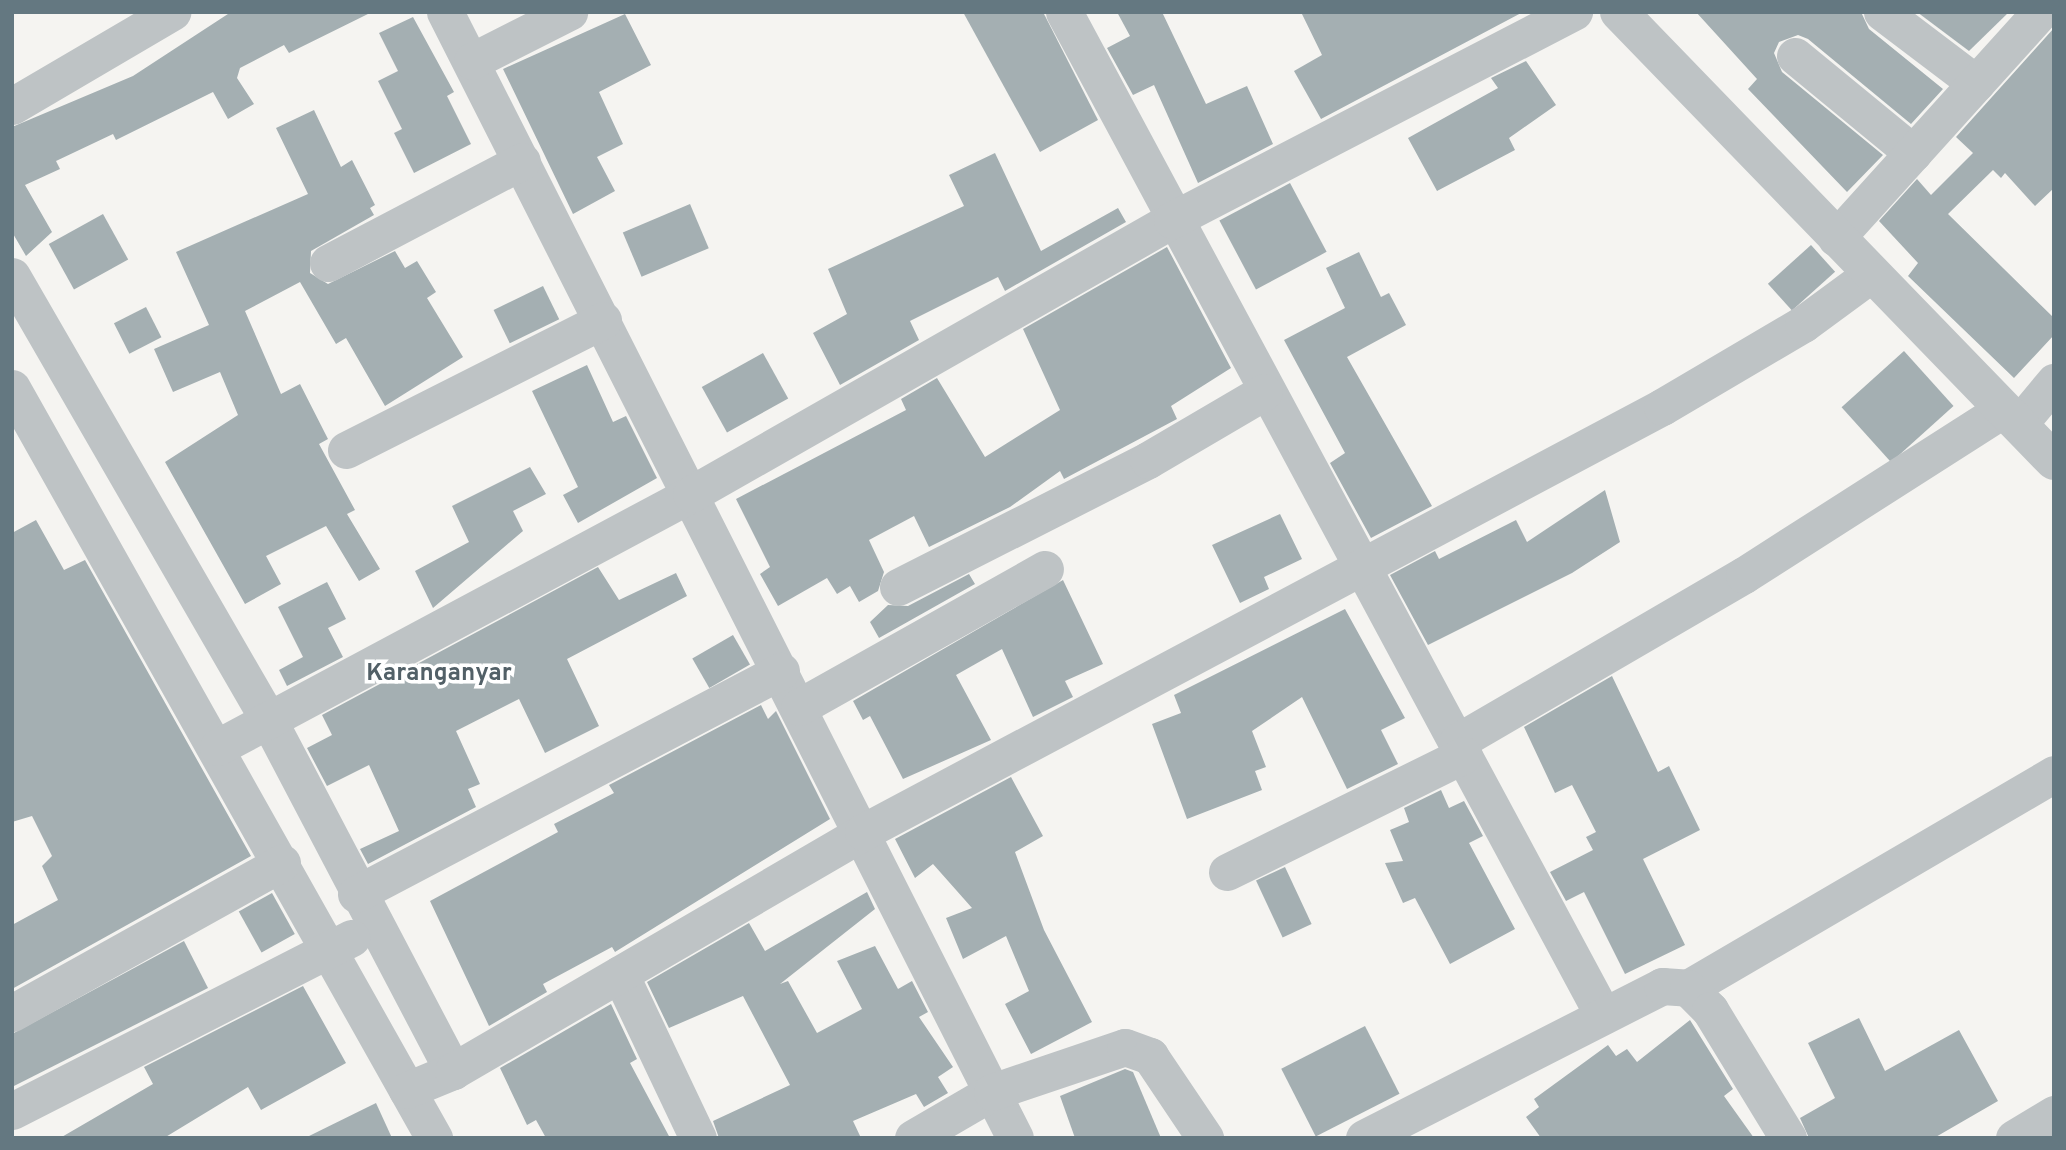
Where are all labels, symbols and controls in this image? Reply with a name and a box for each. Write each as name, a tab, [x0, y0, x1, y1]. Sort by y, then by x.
district label: Karanganyar	[366, 661, 512, 689]

